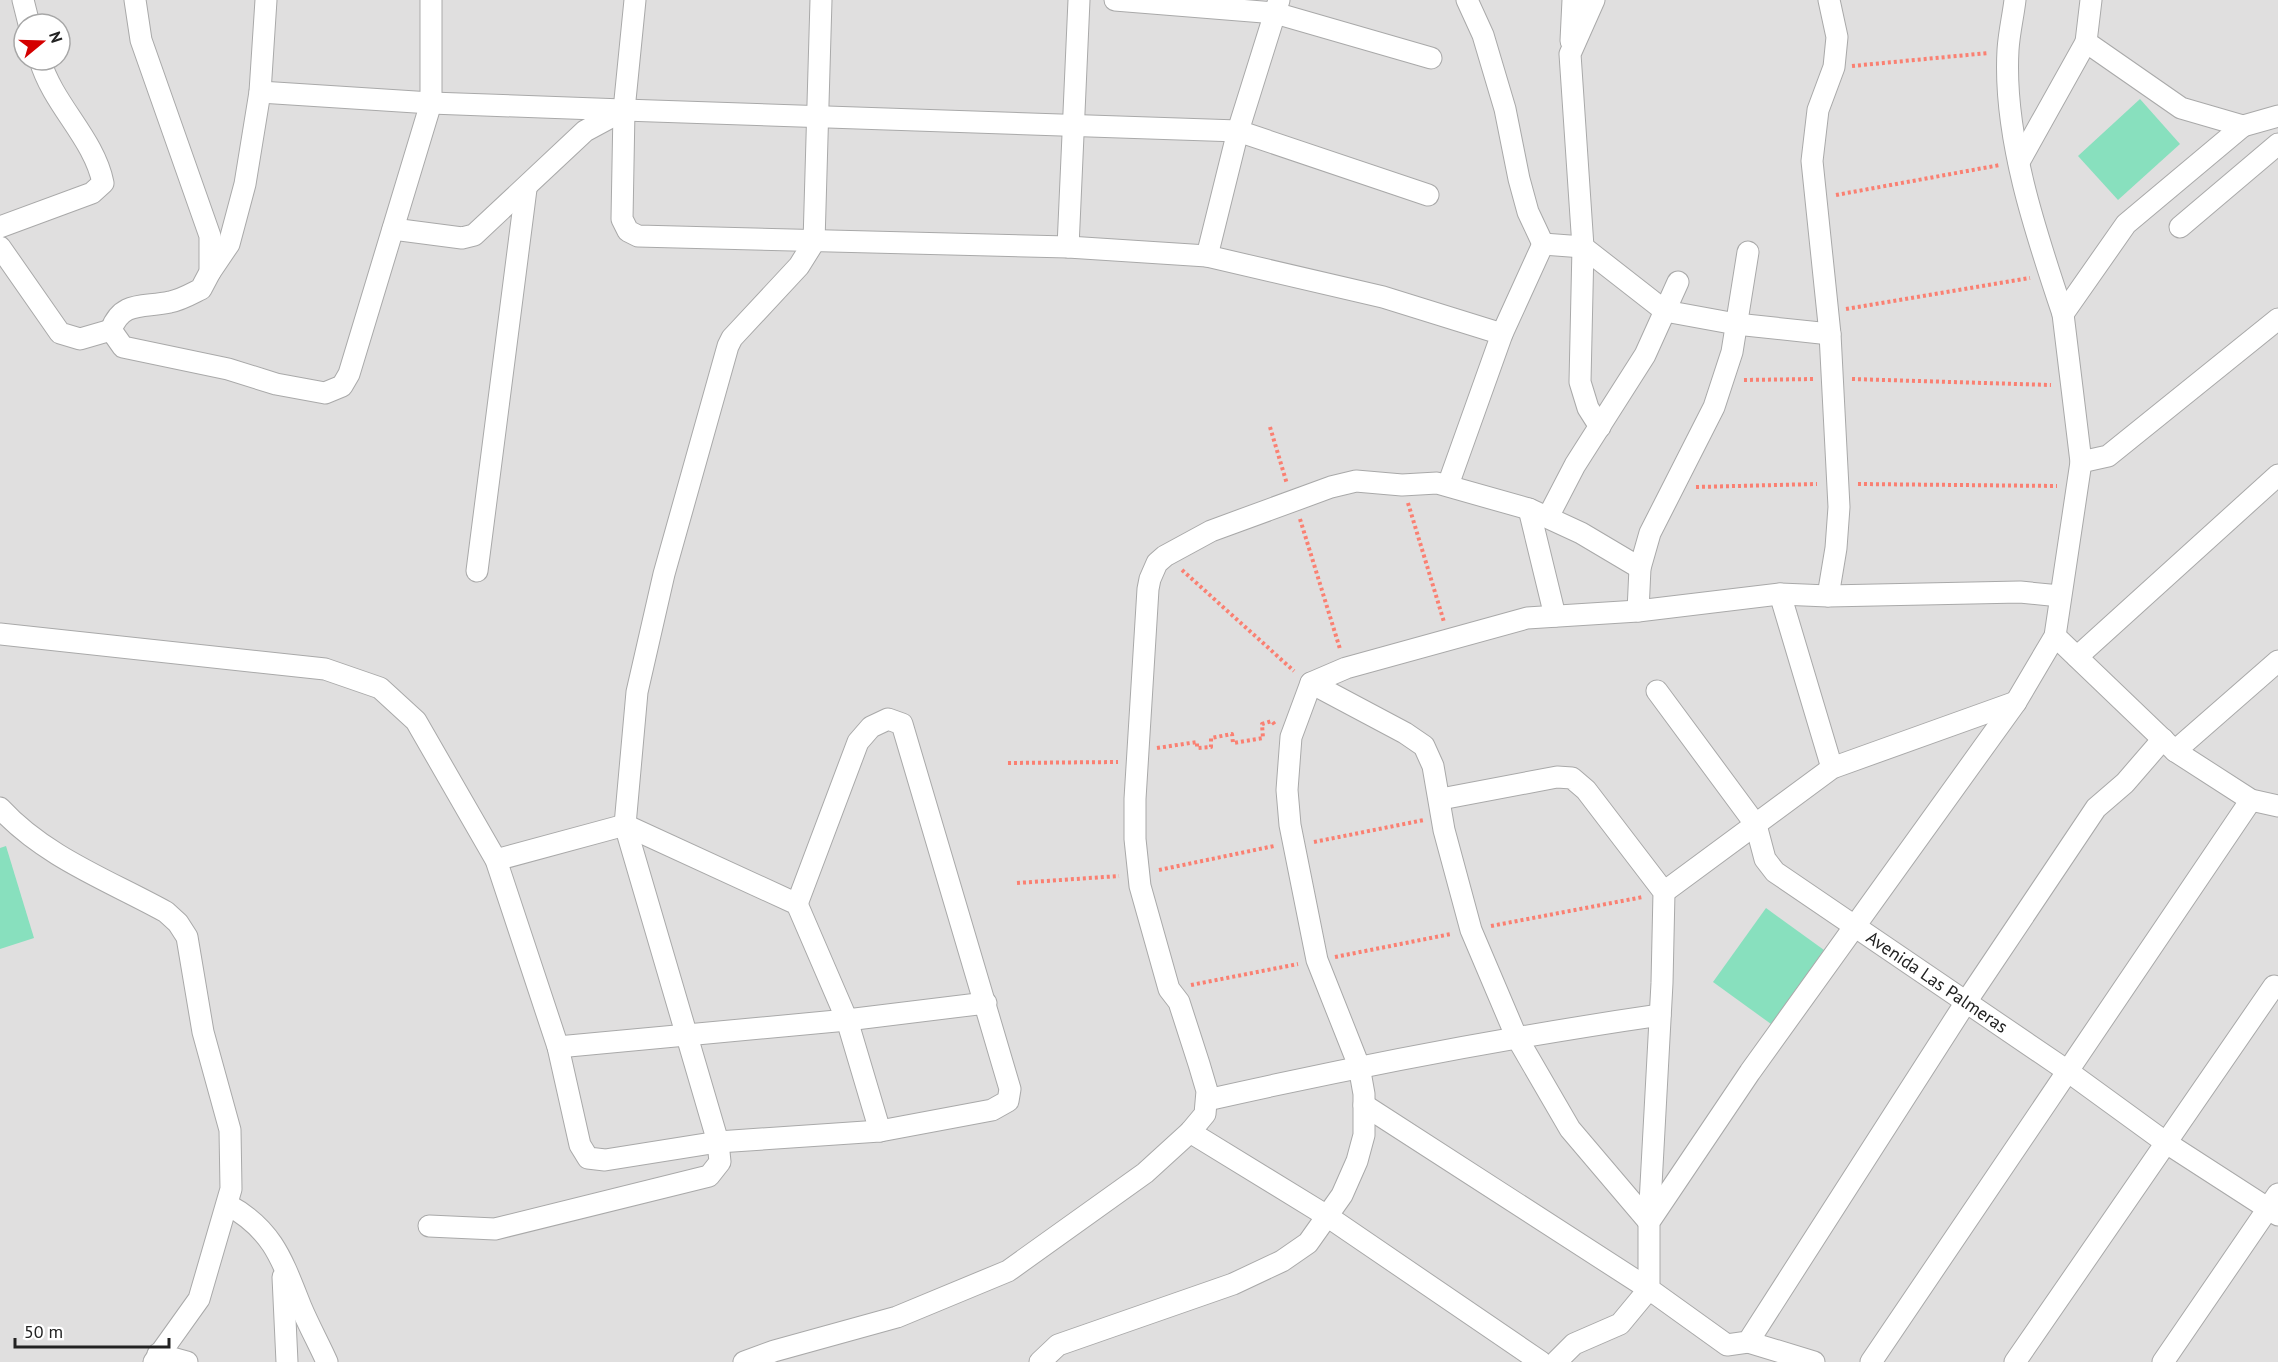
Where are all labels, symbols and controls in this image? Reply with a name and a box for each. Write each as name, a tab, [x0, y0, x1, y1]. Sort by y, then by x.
north arrow	[12, 12, 72, 72]
text: N	[45, 29, 67, 45]
street label: Avenida Las Palmeras	[1862, 926, 2012, 1038]
scale bar	[15, 1311, 170, 1349]
text: 50 m	[24, 1320, 63, 1343]

